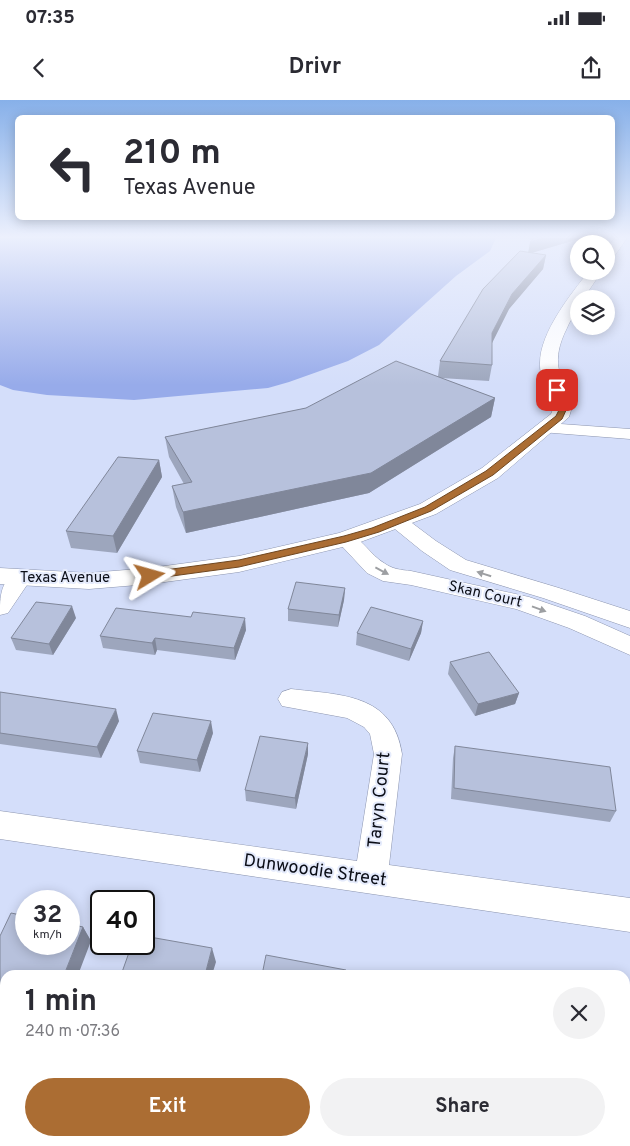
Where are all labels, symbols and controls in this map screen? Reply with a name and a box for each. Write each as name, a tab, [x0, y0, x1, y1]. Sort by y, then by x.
text: 07:35	[25, 6, 75, 30]
icon: back	[25, 54, 53, 82]
text: Drivr	[289, 54, 341, 81]
icon: share	[577, 54, 605, 82]
text: 210 m	[123, 132, 221, 176]
icon: left	[40, 135, 105, 200]
text: Texas Avenue	[123, 175, 256, 202]
map controls	[570, 235, 615, 335]
button: search	[570, 235, 615, 280]
button: layers	[570, 290, 615, 335]
pin	[536, 369, 578, 411]
icon: arrive	[543, 376, 571, 404]
position arrow	[123, 549, 175, 601]
one-way arrow	[375, 567, 389, 575]
street label: Texas Avenue	[20, 569, 110, 588]
one-way arrow	[476, 569, 491, 577]
street label: Skan Court	[446, 577, 524, 613]
one-way arrow	[532, 606, 547, 613]
street label: Taryn Court	[364, 751, 396, 849]
street label: Dunwoodie Street	[242, 850, 388, 892]
speed limit sign: 40	[90, 890, 155, 955]
text: 32	[33, 900, 62, 932]
text: km/h	[33, 927, 62, 943]
text: 1 min	[25, 984, 97, 1021]
button: close	[553, 987, 605, 1039]
text: 240 m · 07:36	[25, 1022, 120, 1042]
button: Exit	[25, 1078, 310, 1136]
button: Share	[320, 1078, 605, 1136]

